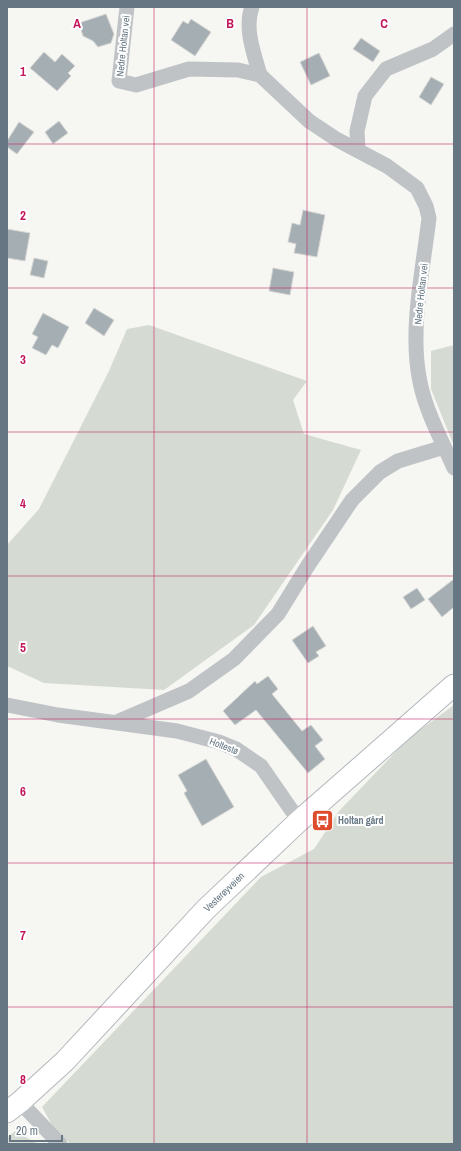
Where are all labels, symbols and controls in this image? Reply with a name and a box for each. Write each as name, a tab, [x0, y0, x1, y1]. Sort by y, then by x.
text: A	[73, 15, 81, 32]
street label: Nedre Holtan vei	[113, 15, 133, 77]
text: B	[226, 15, 234, 32]
text: C	[380, 15, 388, 32]
text: 1	[20, 63, 26, 80]
text: 2	[20, 207, 26, 224]
street label: Nedre Holtan vei	[411, 263, 431, 325]
text: 3	[20, 351, 26, 368]
text: 4	[20, 495, 26, 512]
text: 5	[20, 639, 26, 656]
street label: Holtestø	[208, 735, 241, 758]
text: 6	[20, 783, 26, 800]
bus stop icon: Holtan gård	[310, 807, 336, 833]
place label: Holtan gård	[338, 814, 384, 827]
street label: Vesterøyveien	[201, 869, 247, 915]
text: 7	[20, 927, 26, 944]
text: 8	[20, 1071, 26, 1088]
scale bar	[10, 1117, 62, 1143]
text: 20 m	[16, 1123, 38, 1139]

